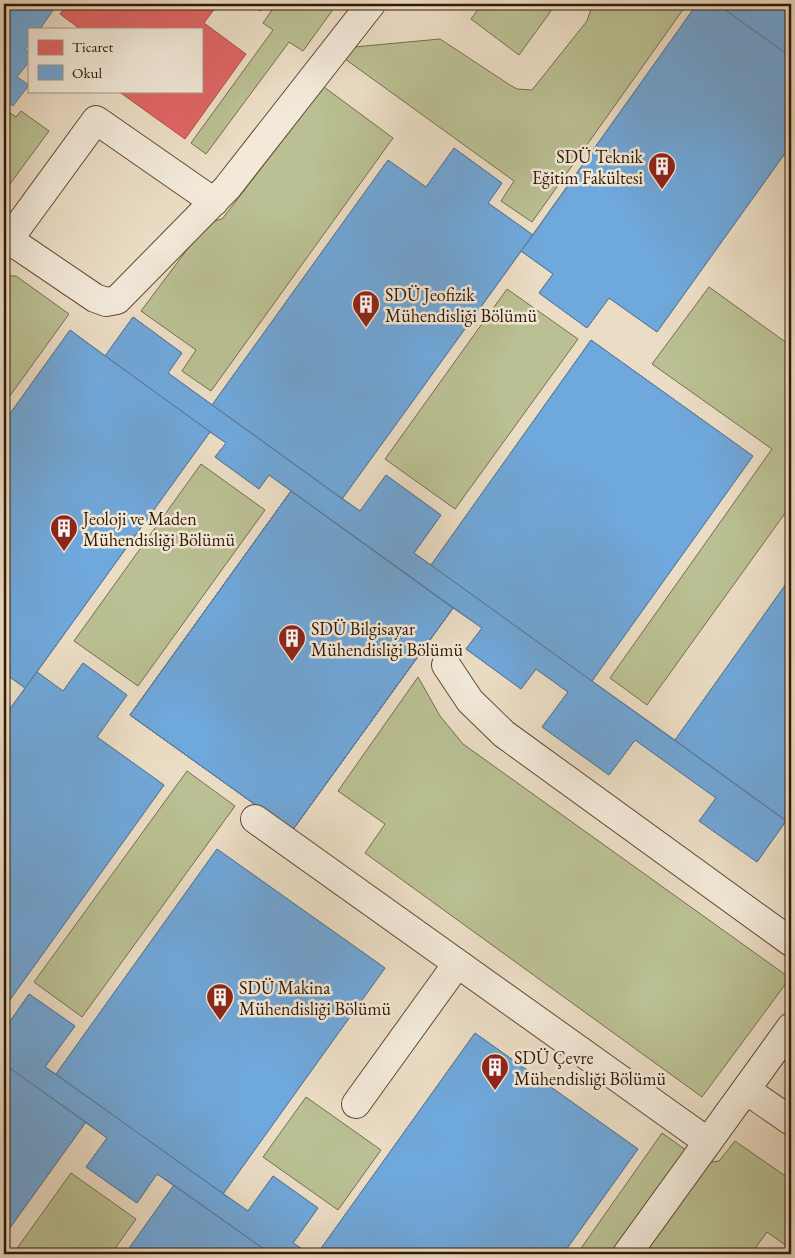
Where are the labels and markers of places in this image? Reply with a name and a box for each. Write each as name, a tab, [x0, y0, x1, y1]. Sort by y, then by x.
place label: SDÜ Teknik Eğitim Fakültesi	[532, 145, 644, 189]
building icon: SDÜ Teknik Eğitim Fakültesi	[647, 151, 677, 190]
place label: SDÜ Jeofizik Mühendisliği Bölümü	[385, 283, 537, 327]
building icon: SDÜ Jeofizik Mühendisliği Bölümü	[351, 289, 381, 328]
place label: Jeoloji ve Maden Mühendisliği Bölümü	[81, 507, 235, 551]
building icon: Jeoloji ve Maden Mühendisliği Bölümü	[49, 513, 79, 552]
place label: SDÜ Bilgisayar Mühendisliği Bölümü	[311, 617, 463, 661]
building icon: SDÜ Bilgisayar Mühendisliği Bölümü	[277, 623, 307, 662]
place label: SDÜ Makina Mühendisliği Bölümü	[239, 976, 391, 1020]
building icon: SDÜ Makina Mühendisliği Bölümü	[205, 982, 235, 1021]
place label: SDÜ Çevre Mühendisliği Bölümü	[514, 1046, 666, 1090]
building icon: SDÜ Çevre Mühendisliği Bölümü	[480, 1052, 510, 1091]

